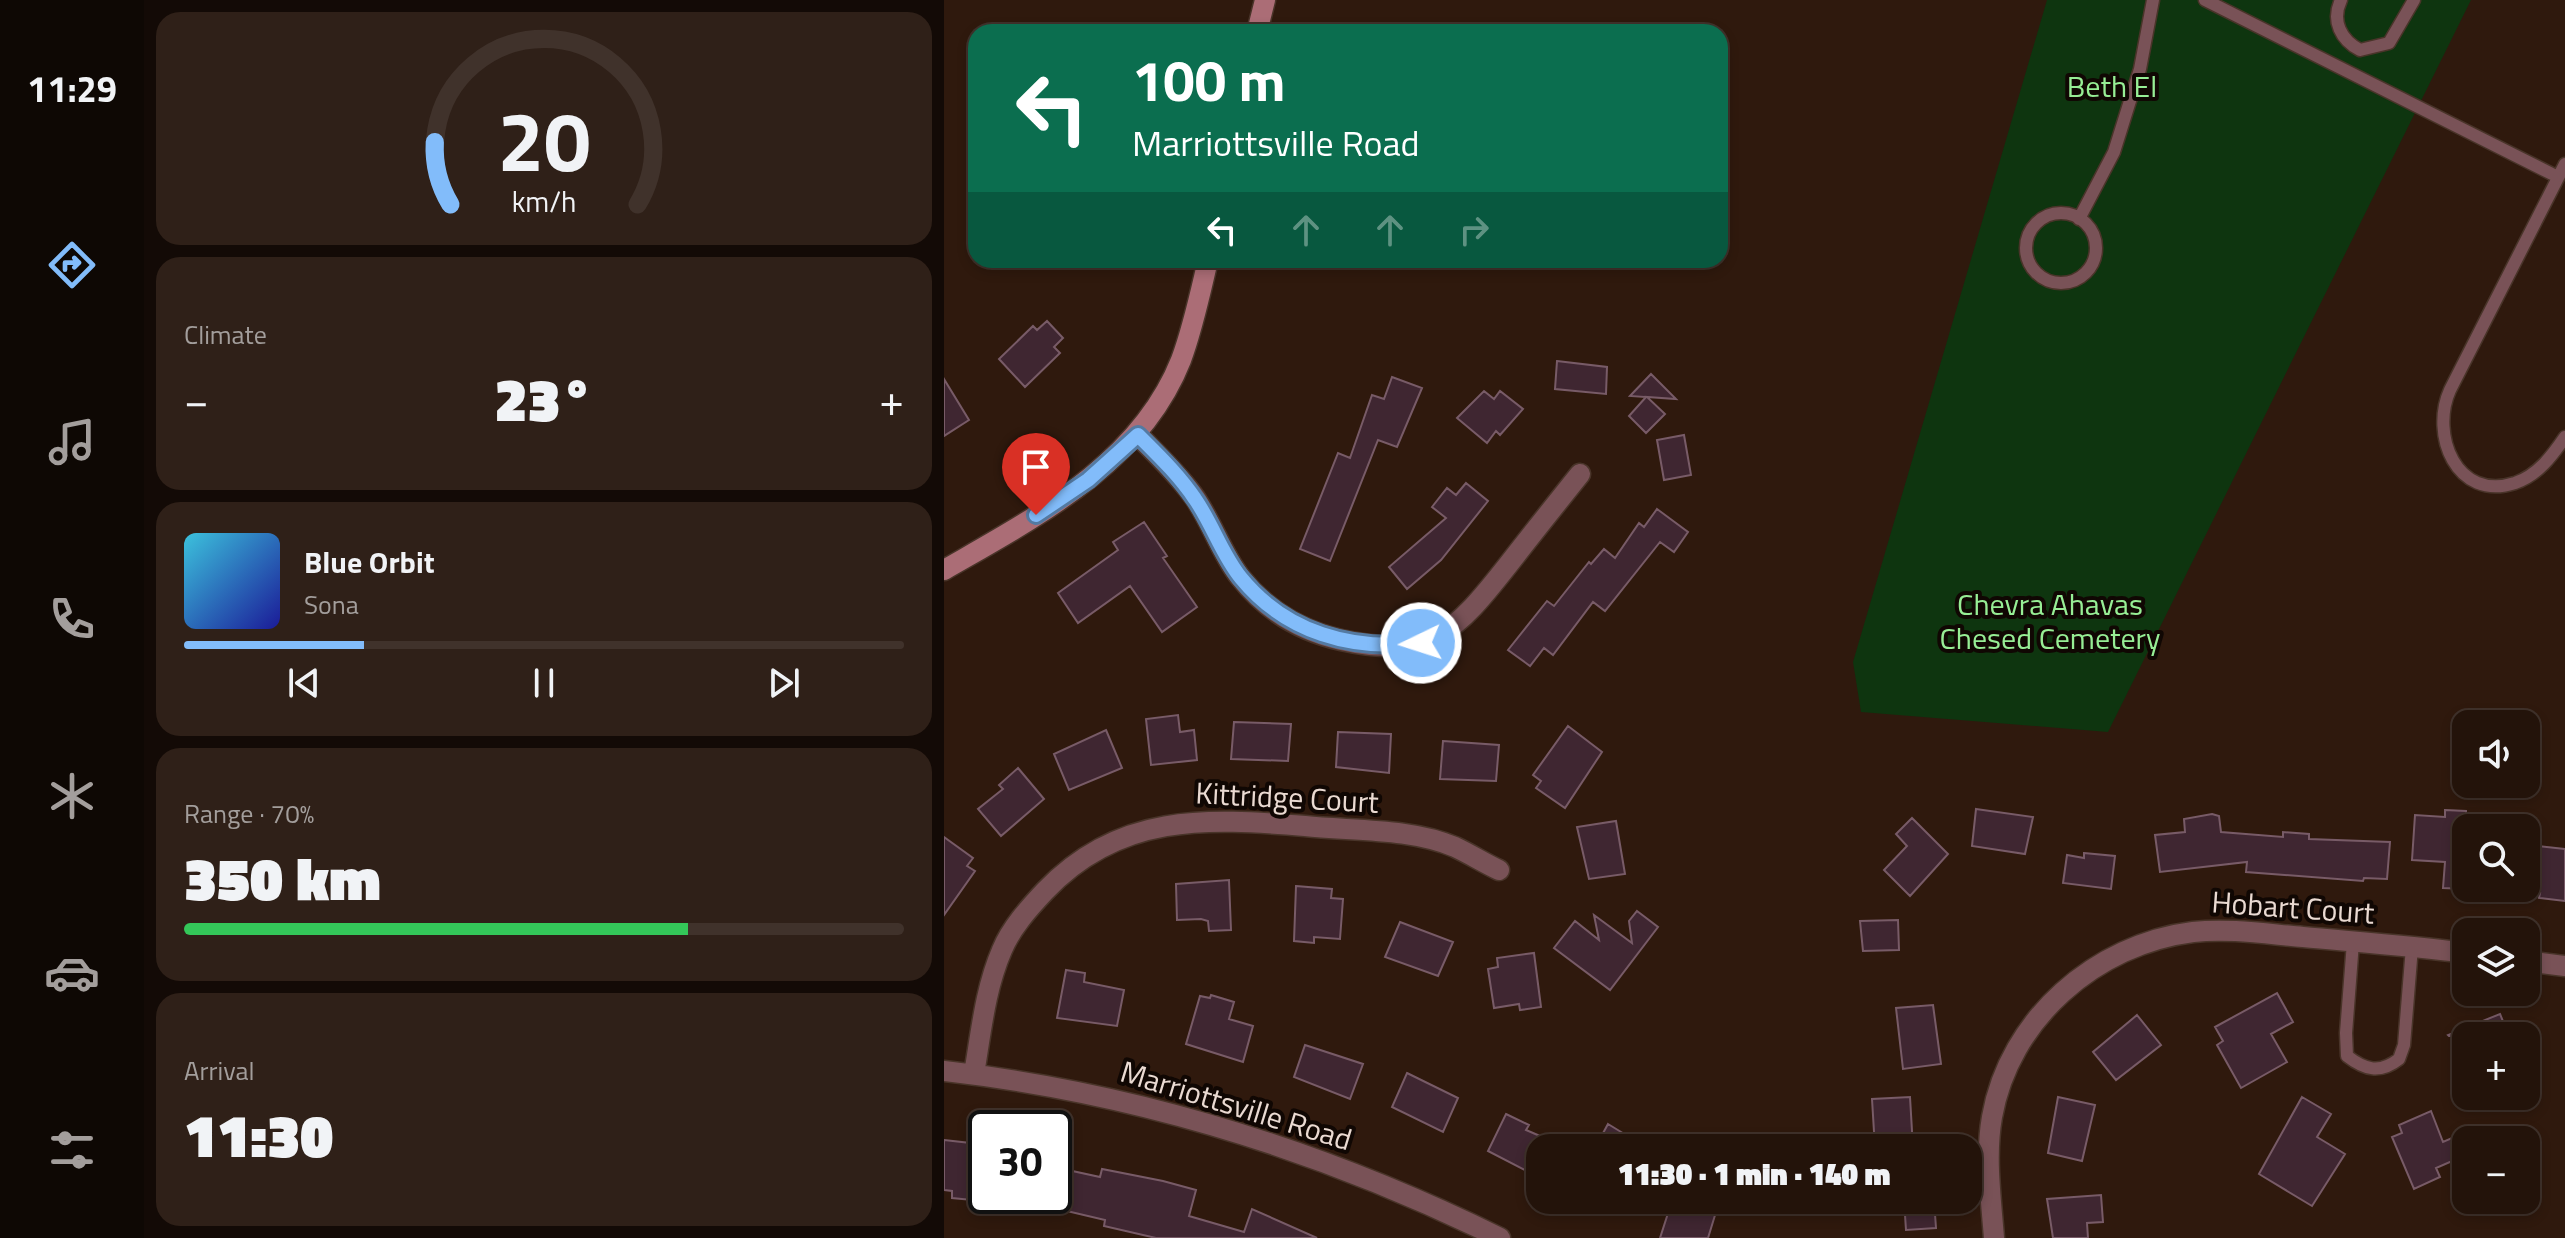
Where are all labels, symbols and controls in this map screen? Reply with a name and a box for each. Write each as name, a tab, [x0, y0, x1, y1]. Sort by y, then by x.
text: 100 m	[1132, 38, 1285, 123]
icon: left	[1000, 56, 1104, 160]
text: 11:29	[27, 61, 117, 116]
park label: Beth El	[2067, 63, 2157, 109]
text: 20	[497, 76, 591, 202]
text: Marriottsville Road	[1132, 115, 1420, 170]
text: km/h	[512, 180, 576, 223]
icon: left	[1200, 208, 1244, 252]
icon: ahead	[1284, 208, 1328, 252]
icon: ahead	[1368, 208, 1412, 252]
icon: right	[1452, 208, 1496, 252]
icon: directions	[44, 237, 100, 293]
text: Climate	[184, 315, 267, 354]
text: 23°	[495, 353, 594, 444]
text: −	[184, 366, 209, 433]
text: +	[879, 366, 904, 433]
icon: music	[44, 414, 100, 470]
pin	[1002, 433, 1070, 515]
icon: arrive	[1014, 445, 1058, 489]
text: Blue Orbit	[304, 539, 435, 585]
park label: Chevra Ahavas Chesed Cemetery	[1939, 581, 2161, 661]
text: Sona	[304, 585, 359, 624]
icon: phone	[44, 591, 100, 647]
position arrow	[1379, 601, 1463, 685]
icon: previous	[282, 661, 326, 705]
icon: pause	[522, 661, 566, 705]
icon: next	[762, 661, 806, 705]
map controls	[2452, 710, 2540, 1214]
button: sound	[2452, 710, 2540, 798]
icon: climate	[44, 768, 100, 824]
street label: Kittridge Court	[1194, 769, 1380, 825]
text: Range · 70%	[184, 794, 314, 833]
button: search	[2452, 814, 2540, 902]
text: 350 km	[184, 832, 381, 923]
street label: Hobart Court	[2210, 878, 2376, 936]
button: layers	[2452, 918, 2540, 1006]
icon: car	[44, 945, 100, 1001]
button: +	[2452, 1022, 2540, 1110]
street label: Marriottsville Road	[1115, 1048, 1358, 1162]
text: Arrival	[184, 1051, 255, 1090]
text: 11:30	[184, 1089, 333, 1180]
speed limit sign: 30	[968, 1110, 1072, 1214]
icon: filters	[44, 1122, 100, 1178]
button: −	[2452, 1126, 2540, 1214]
text: 11:30 · 1 min · 140 m	[1618, 1151, 1890, 1197]

